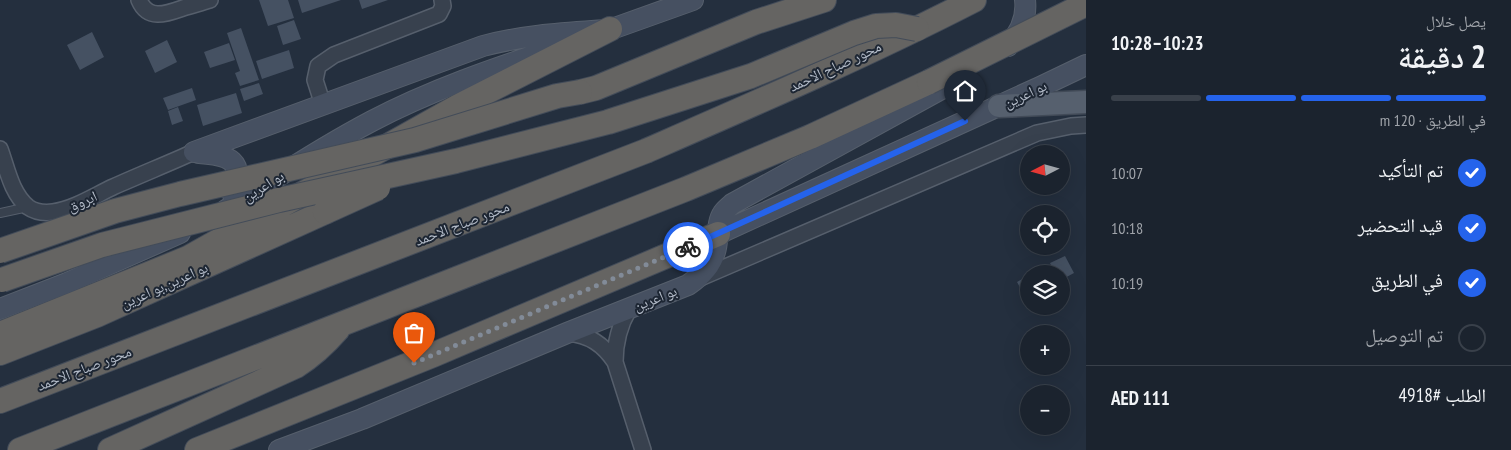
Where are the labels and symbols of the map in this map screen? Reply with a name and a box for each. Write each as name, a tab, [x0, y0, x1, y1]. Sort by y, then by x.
street label: محور صباح الاحمد	[786, 36, 885, 97]
pin	[944, 70, 986, 121]
street label: بو اعرين	[1000, 76, 1050, 113]
north arrow	[1020, 145, 1070, 195]
street label: بو اعرين	[239, 166, 288, 207]
street label: ابروق	[64, 186, 100, 217]
street label: محور صباح الاحمد	[412, 196, 512, 251]
courier	[663, 222, 713, 272]
street label: بو اعرين,بو اعرين	[117, 257, 211, 314]
street label: بو اعرين	[630, 281, 680, 316]
pin	[393, 312, 435, 363]
street label: محور صباح الاحمد	[34, 341, 134, 396]

